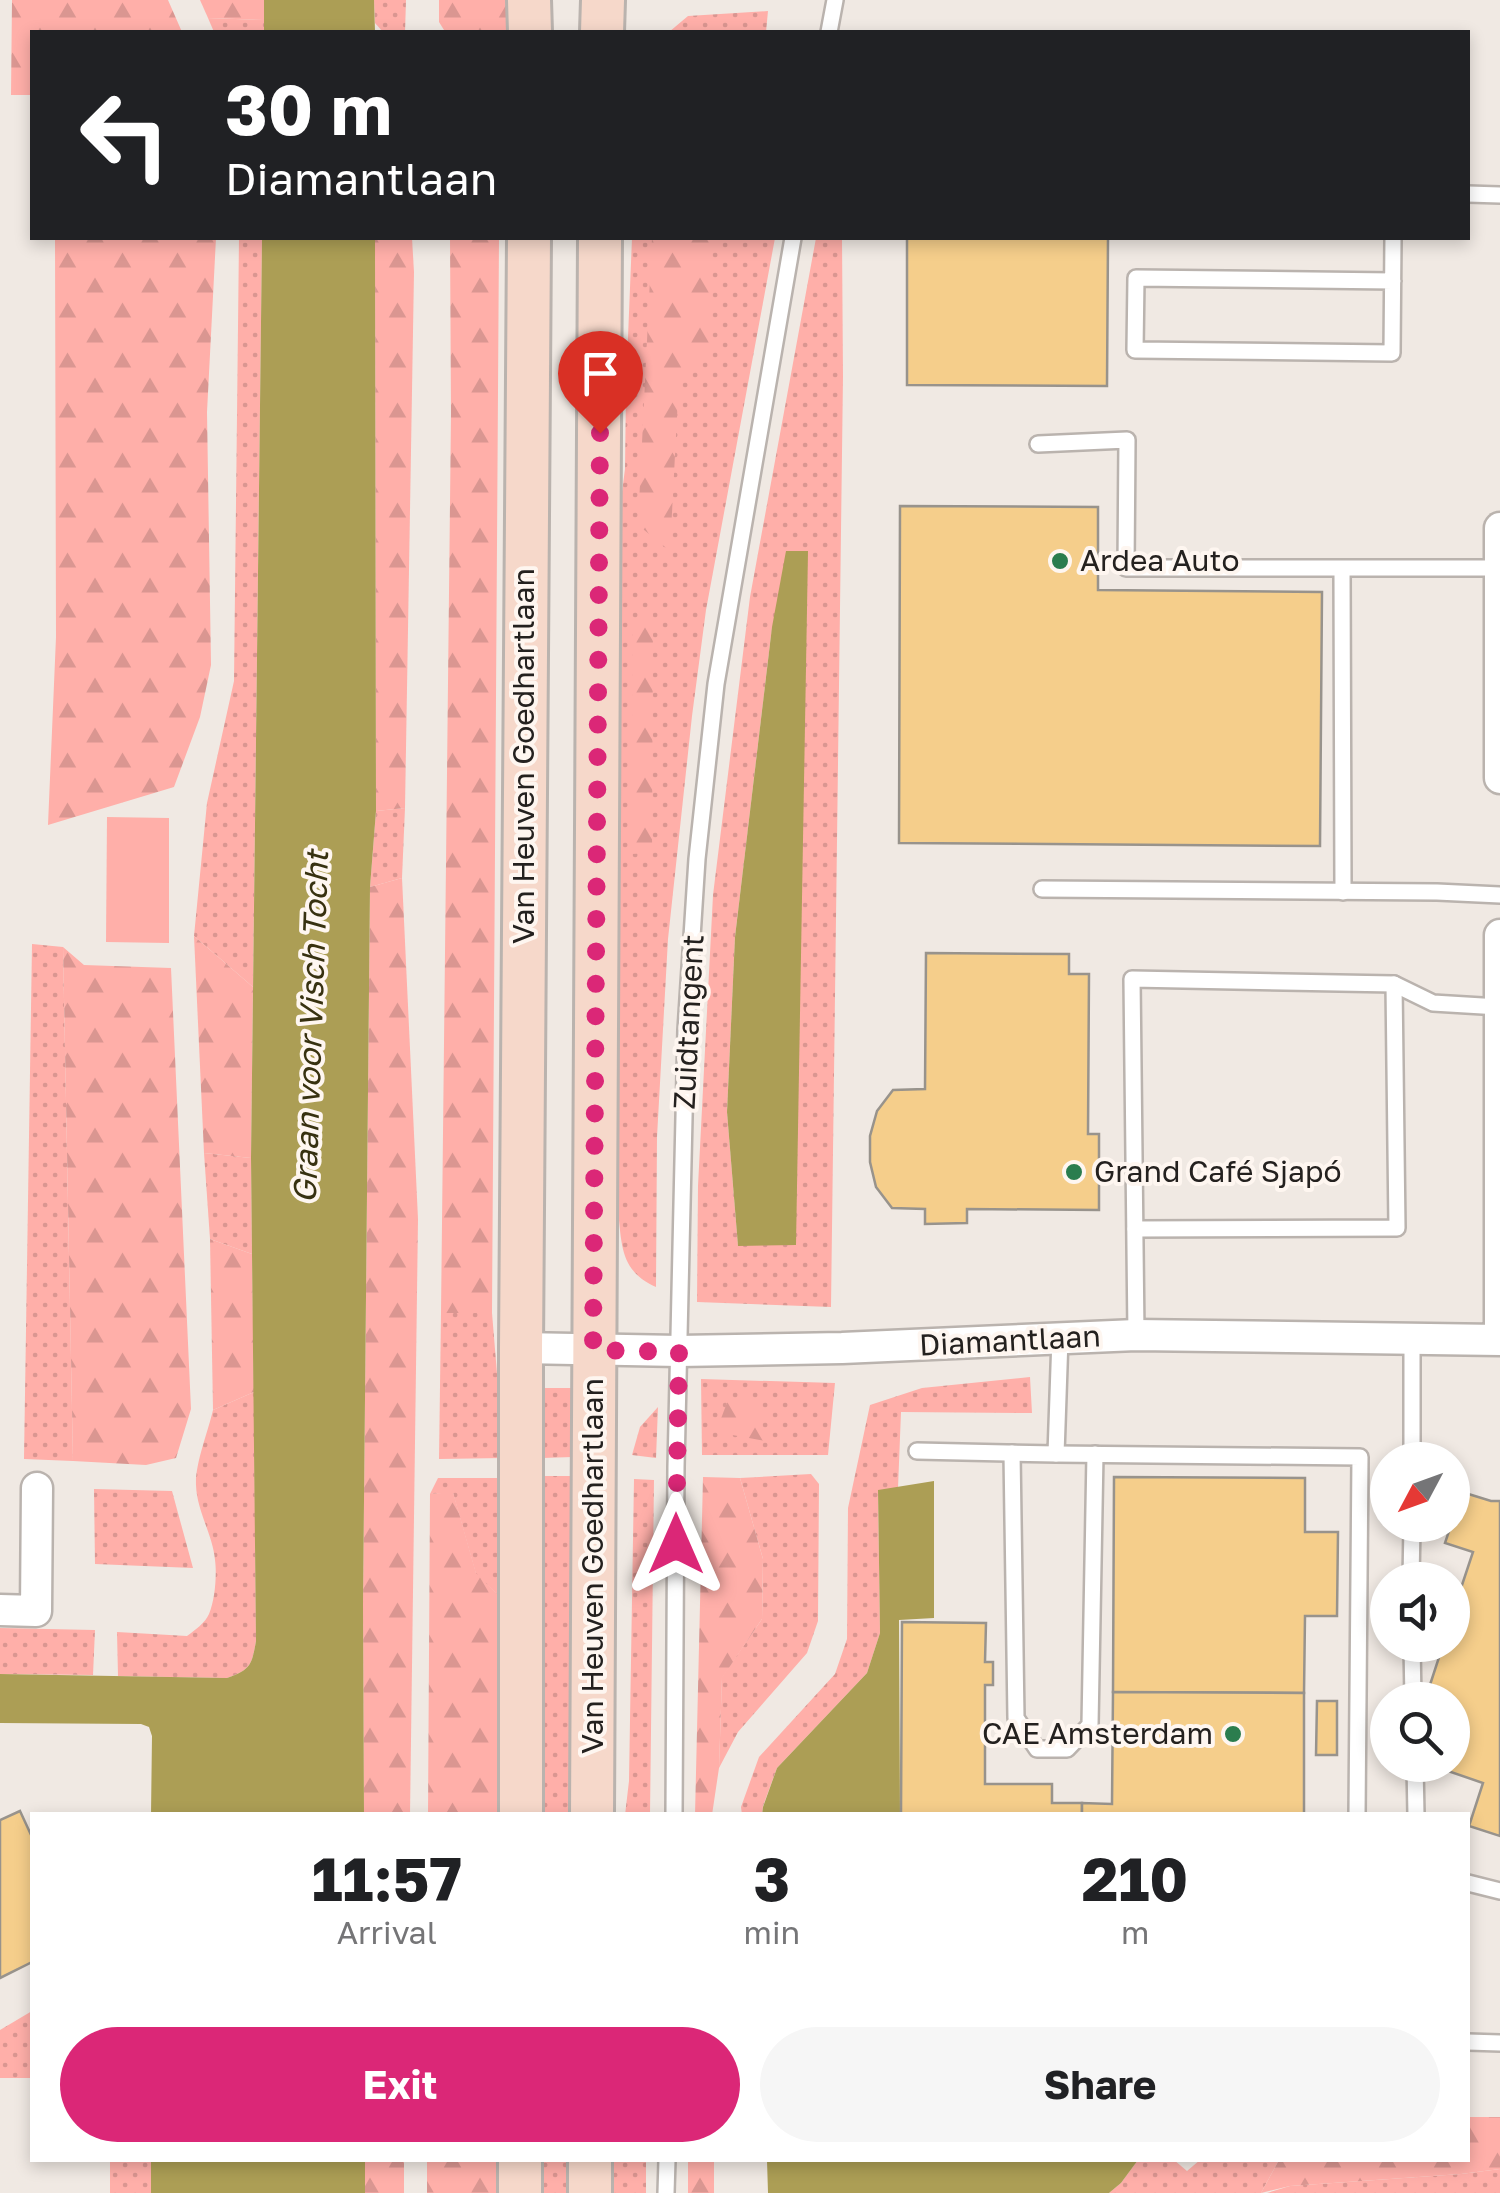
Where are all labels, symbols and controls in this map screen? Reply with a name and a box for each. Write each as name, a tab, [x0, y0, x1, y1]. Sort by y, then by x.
text: 30 m	[225, 66, 392, 150]
icon: left	[60, 70, 190, 200]
text: Diamantlaan	[225, 151, 497, 205]
pin	[558, 331, 643, 434]
icon: arrive	[573, 346, 628, 401]
place label: Ardea Auto	[1080, 542, 1239, 578]
marker: Ardea Auto	[1049, 550, 1071, 572]
street label: Van Heuven Goedhartlaan	[505, 568, 541, 944]
water label: Graan voor Visch Tocht	[285, 847, 335, 1204]
street label: Zuidtangent	[665, 933, 711, 1110]
place label: Grand Café Sjapó	[1094, 1153, 1341, 1189]
marker: Grand Café Sjapó	[1063, 1161, 1085, 1183]
street label: Diamantlaan	[918, 1317, 1102, 1363]
street label: Van Heuven Goedhartlaan	[574, 1378, 610, 1754]
north arrow	[1370, 1442, 1470, 1542]
map controls	[1370, 1442, 1470, 1782]
position arrow	[624, 1492, 728, 1596]
button: sound	[1370, 1562, 1470, 1662]
button: search	[1370, 1682, 1470, 1782]
place label: CAE Amsterdam	[982, 1715, 1213, 1751]
marker: CAE Amsterdam	[1222, 1723, 1244, 1745]
text: 11:57	[312, 1842, 462, 1914]
text: 3	[754, 1842, 790, 1914]
text: 210	[1082, 1842, 1188, 1914]
text: Arrival	[337, 1913, 437, 1951]
text: min	[744, 1913, 800, 1951]
text: m	[1121, 1913, 1149, 1951]
button: Exit	[60, 2027, 740, 2142]
button: Share	[760, 2027, 1440, 2142]

